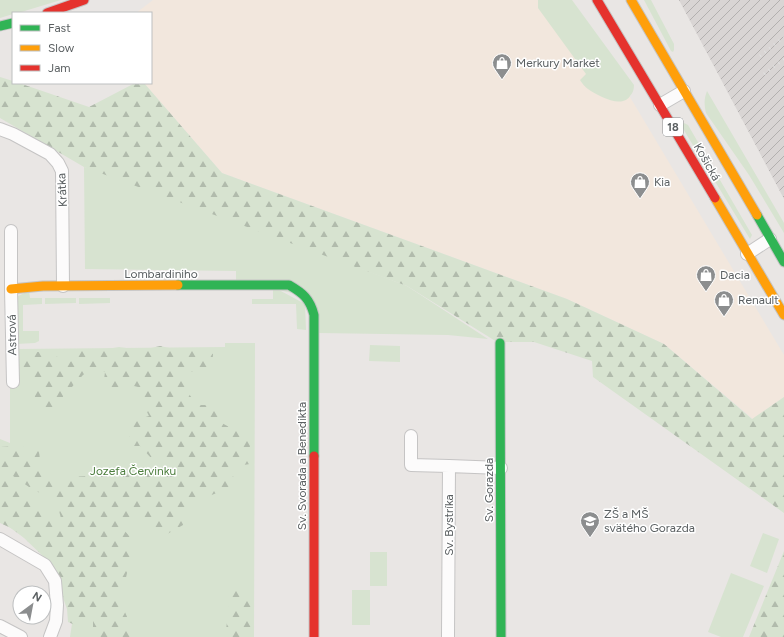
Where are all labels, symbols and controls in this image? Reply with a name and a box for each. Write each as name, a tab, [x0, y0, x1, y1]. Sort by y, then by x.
legend	[12, 12, 152, 84]
text: Fast	[48, 21, 71, 35]
text: Slow	[48, 41, 75, 55]
shop icon: Merkury Market	[491, 52, 513, 80]
place label: Merkury Market	[516, 56, 600, 70]
text: Jam	[48, 61, 71, 75]
road number: 18	[663, 118, 683, 136]
street label: Košická	[691, 141, 723, 183]
shop icon: Kia	[629, 171, 651, 199]
street label: Krátka	[54, 173, 70, 207]
place label: Kia	[654, 175, 670, 189]
shop icon: Dacia	[695, 264, 717, 292]
street label: Lombardiniho	[124, 267, 198, 281]
place label: Dacia	[720, 268, 750, 282]
shop icon: Renault	[713, 289, 735, 317]
place label: Renault	[738, 293, 779, 307]
street label: Astrová	[5, 314, 19, 356]
street label: Sv. Svorada a Benedikta	[295, 402, 309, 530]
street label: Sv. Gorazda	[482, 458, 496, 522]
park label: Jozefa Červinku	[90, 464, 176, 478]
street label: Sv. Bystríka	[442, 494, 456, 556]
place label: ZŠ a MŠ svätého Gorazda	[604, 507, 695, 535]
school or university icon: ZŠ a MŠ svätého Gorazda	[579, 510, 601, 538]
north arrow	[12, 585, 52, 625]
text: N	[30, 589, 44, 605]

